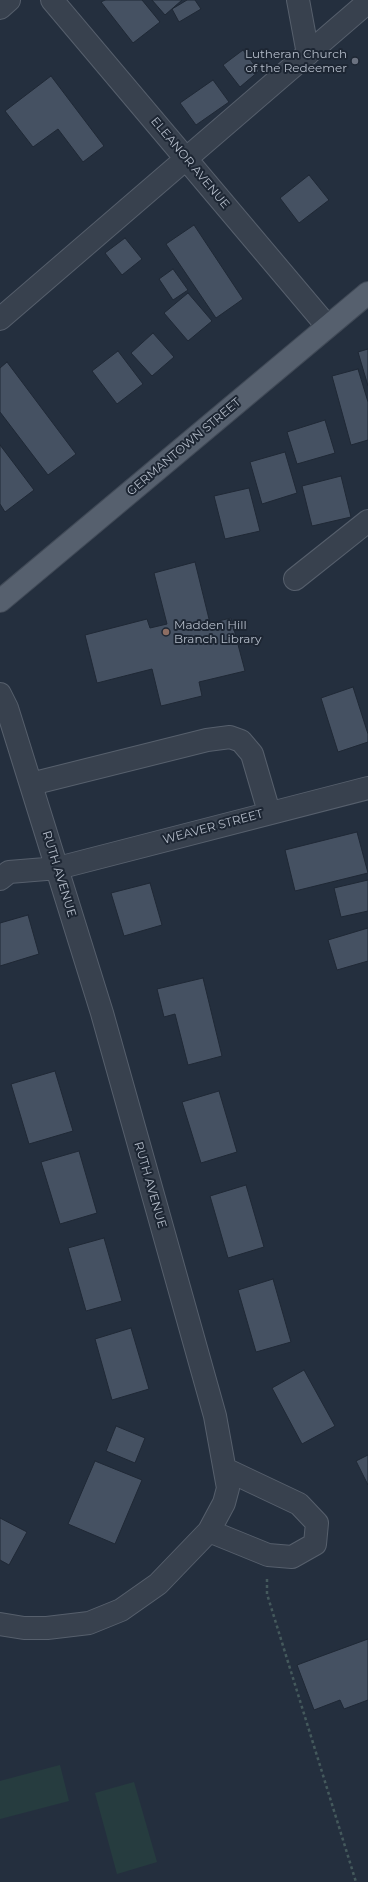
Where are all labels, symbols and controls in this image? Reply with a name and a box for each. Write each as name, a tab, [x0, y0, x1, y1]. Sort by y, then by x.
place label: Lutheran Church of the Redeemer	[245, 47, 347, 75]
marker: Lutheran Church of the Redeemer	[350, 56, 360, 66]
street label: ELEANOR AVENUE	[148, 114, 232, 212]
street label: GERMANTOWN STREET	[124, 395, 244, 499]
place label: Madden Hill Branch Library	[174, 618, 262, 646]
marker: Madden Hill Branch Library	[161, 627, 171, 637]
street label: WEAVER STREET	[161, 807, 265, 847]
street label: RUTH AVENUE	[39, 829, 79, 919]
street label: RUTH AVENUE	[131, 1140, 169, 1230]

